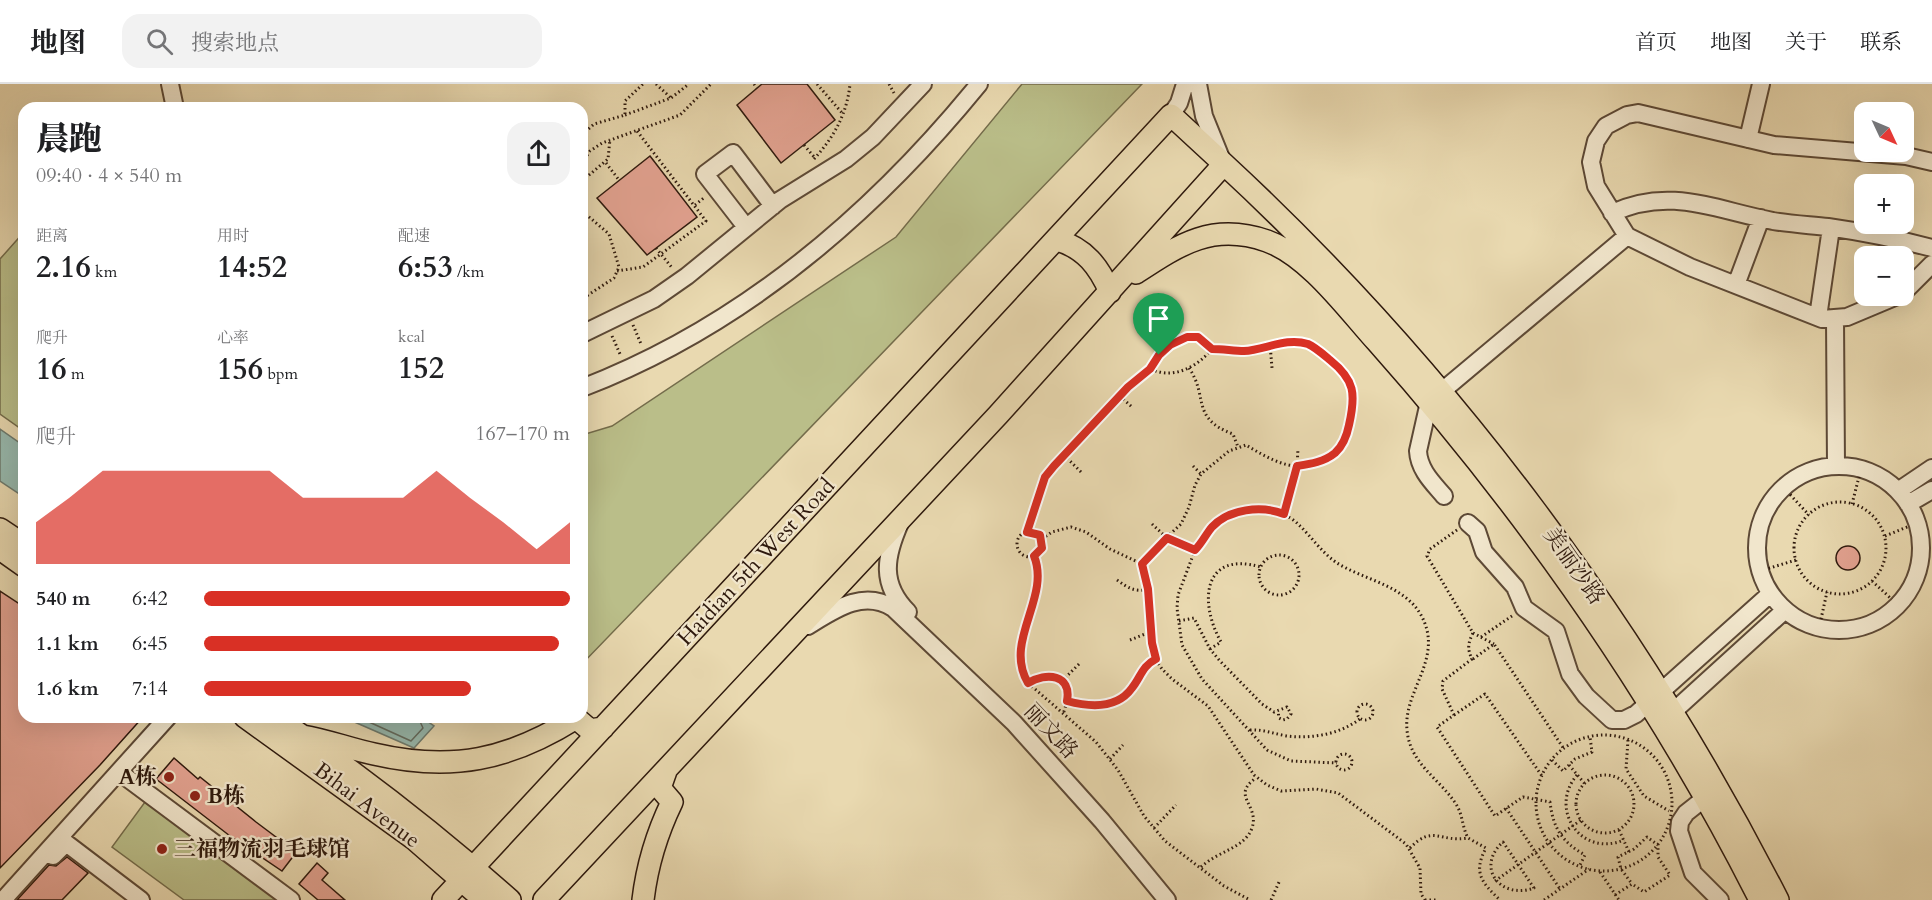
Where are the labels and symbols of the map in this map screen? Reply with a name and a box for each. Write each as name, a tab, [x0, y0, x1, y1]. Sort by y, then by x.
north arrow	[1854, 102, 1914, 162]
pin	[1133, 293, 1184, 355]
street label: Haidian 5th West Road	[670, 471, 842, 652]
street label: 美丽沙路	[1536, 521, 1612, 611]
street label: 丽文路	[1018, 697, 1084, 765]
street label: Bihai Avenue	[308, 755, 426, 855]
place label: A栋	[118, 762, 157, 792]
marker: A栋	[162, 770, 176, 784]
place label: B栋	[207, 781, 245, 811]
marker: B栋	[188, 789, 202, 803]
place label: 三福物流羽毛球馆	[174, 834, 350, 864]
marker: 三福物流羽毛球馆	[155, 842, 169, 856]

